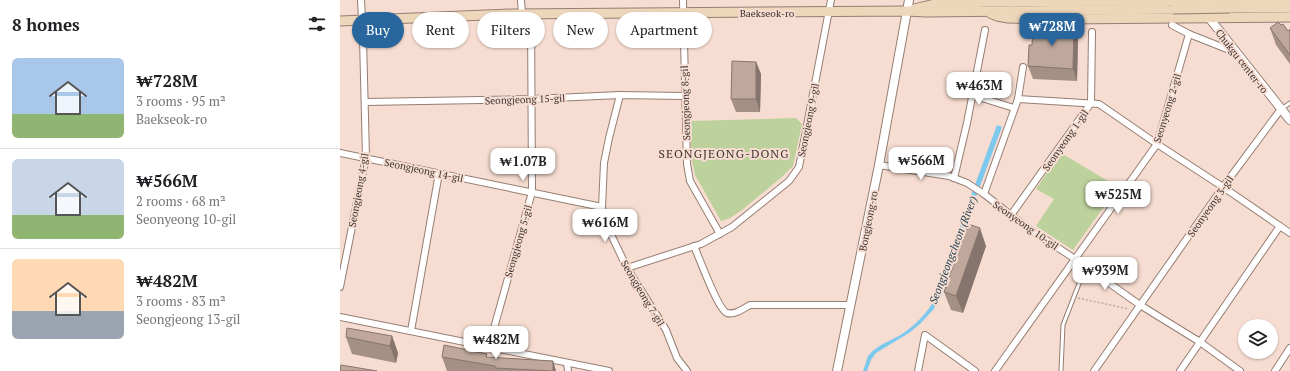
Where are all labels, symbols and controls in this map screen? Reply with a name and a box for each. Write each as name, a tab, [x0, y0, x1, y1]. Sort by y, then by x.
street label: Baekseok-ro	[740, 7, 795, 20]
chip: Buy	[352, 12, 404, 48]
chip: Rent	[412, 12, 469, 48]
chip: Filters	[477, 12, 545, 48]
chip: New	[553, 12, 608, 48]
chip: Apartment	[616, 12, 712, 48]
text: 8 homes	[12, 13, 80, 36]
icon: filters	[306, 13, 328, 35]
pin: ₩728M	[1024, 13, 1080, 47]
text: ₩728M	[1028, 17, 1076, 35]
street label: Chukgu center-ro	[1213, 27, 1271, 96]
street label: Seongjeong 8-gil	[678, 65, 693, 141]
text: ₩728M	[136, 69, 198, 92]
pin: ₩463M	[951, 72, 1007, 106]
street label: Seonyeong 2-gil	[1151, 72, 1184, 144]
icon: home	[44, 74, 92, 122]
text: ₩463M	[955, 76, 1003, 94]
street label: Seongjeong 9-gil	[795, 82, 822, 158]
text: 3 rooms · 95 m²	[136, 92, 226, 110]
street label: Seongjeong 15-gil	[485, 92, 565, 107]
street label: Seonyeong 1-gil	[1039, 107, 1091, 173]
text: Baekseok-ro	[136, 110, 207, 128]
district label: SEONGJEONG-DONG	[659, 146, 789, 161]
pin: ₩566M	[893, 147, 949, 181]
pin: ₩1.07B	[490, 148, 556, 182]
text: ₩566M	[897, 151, 945, 169]
street label: Seongjeong 4-gil	[346, 152, 371, 228]
text: ₩1.07B	[499, 152, 547, 170]
street label: Seongjeong 14-gil	[383, 156, 465, 185]
text: ₩566M	[136, 169, 198, 192]
street label: Seonyeong 3-gil	[1184, 173, 1236, 239]
icon: home	[44, 175, 92, 223]
pin: ₩525M	[1090, 181, 1146, 215]
text: ₩525M	[1094, 185, 1142, 203]
street label: Bongjeong-ro	[856, 189, 881, 252]
text: 2 rooms · 68 m²	[136, 192, 226, 210]
water label: Seongjeongcheon (River)	[926, 194, 980, 306]
street label: Seonyeong 10-gil	[990, 198, 1061, 253]
street label: Seongjeong 5-gil	[502, 203, 535, 279]
pin: ₩616M	[577, 209, 633, 243]
text: Seonyeong 10-gil	[136, 210, 236, 228]
text: ₩616M	[581, 213, 629, 231]
pin: ₩939M	[1077, 257, 1133, 291]
street label: Seongjeong 7-gil	[618, 258, 667, 329]
text: ₩939M	[1081, 261, 1129, 279]
text: ₩482M	[136, 269, 198, 292]
icon: home	[44, 275, 92, 323]
text: 3 rooms · 83 m²	[136, 292, 226, 310]
text: Seongjeong 13-gil	[136, 310, 241, 328]
map controls	[1238, 319, 1278, 359]
button: layers	[1238, 319, 1278, 359]
pin: ₩482M	[468, 326, 524, 360]
text: ₩482M	[472, 330, 520, 348]

